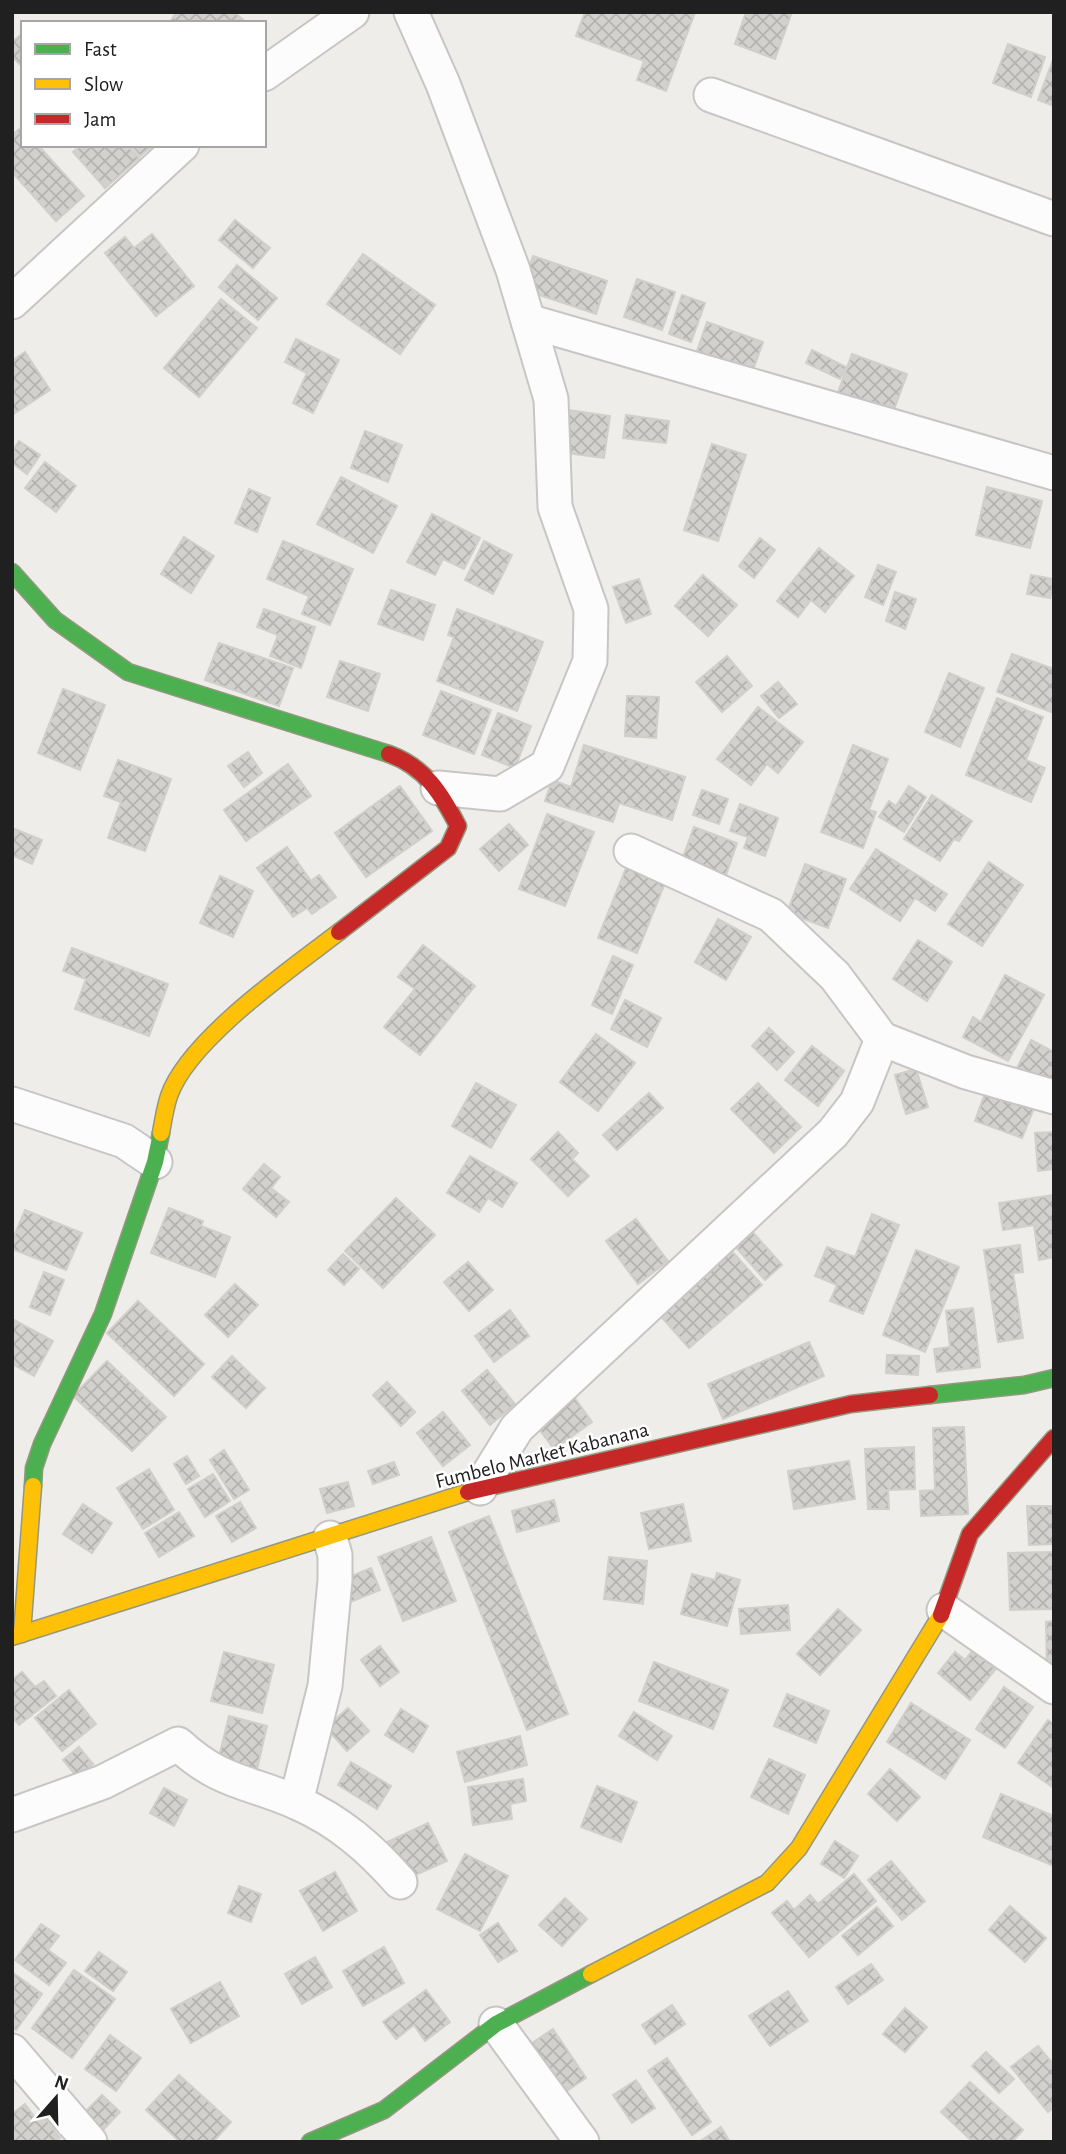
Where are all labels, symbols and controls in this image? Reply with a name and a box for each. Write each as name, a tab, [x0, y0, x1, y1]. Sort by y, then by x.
legend	[21, 21, 266, 147]
text: Fast	[84, 39, 117, 60]
text: Slow	[84, 74, 123, 95]
text: Jam	[84, 109, 116, 130]
street label: Fumbelo Market Kabanana	[433, 1419, 651, 1492]
north arrow	[21, 2063, 91, 2133]
text: N	[52, 2072, 71, 2095]

